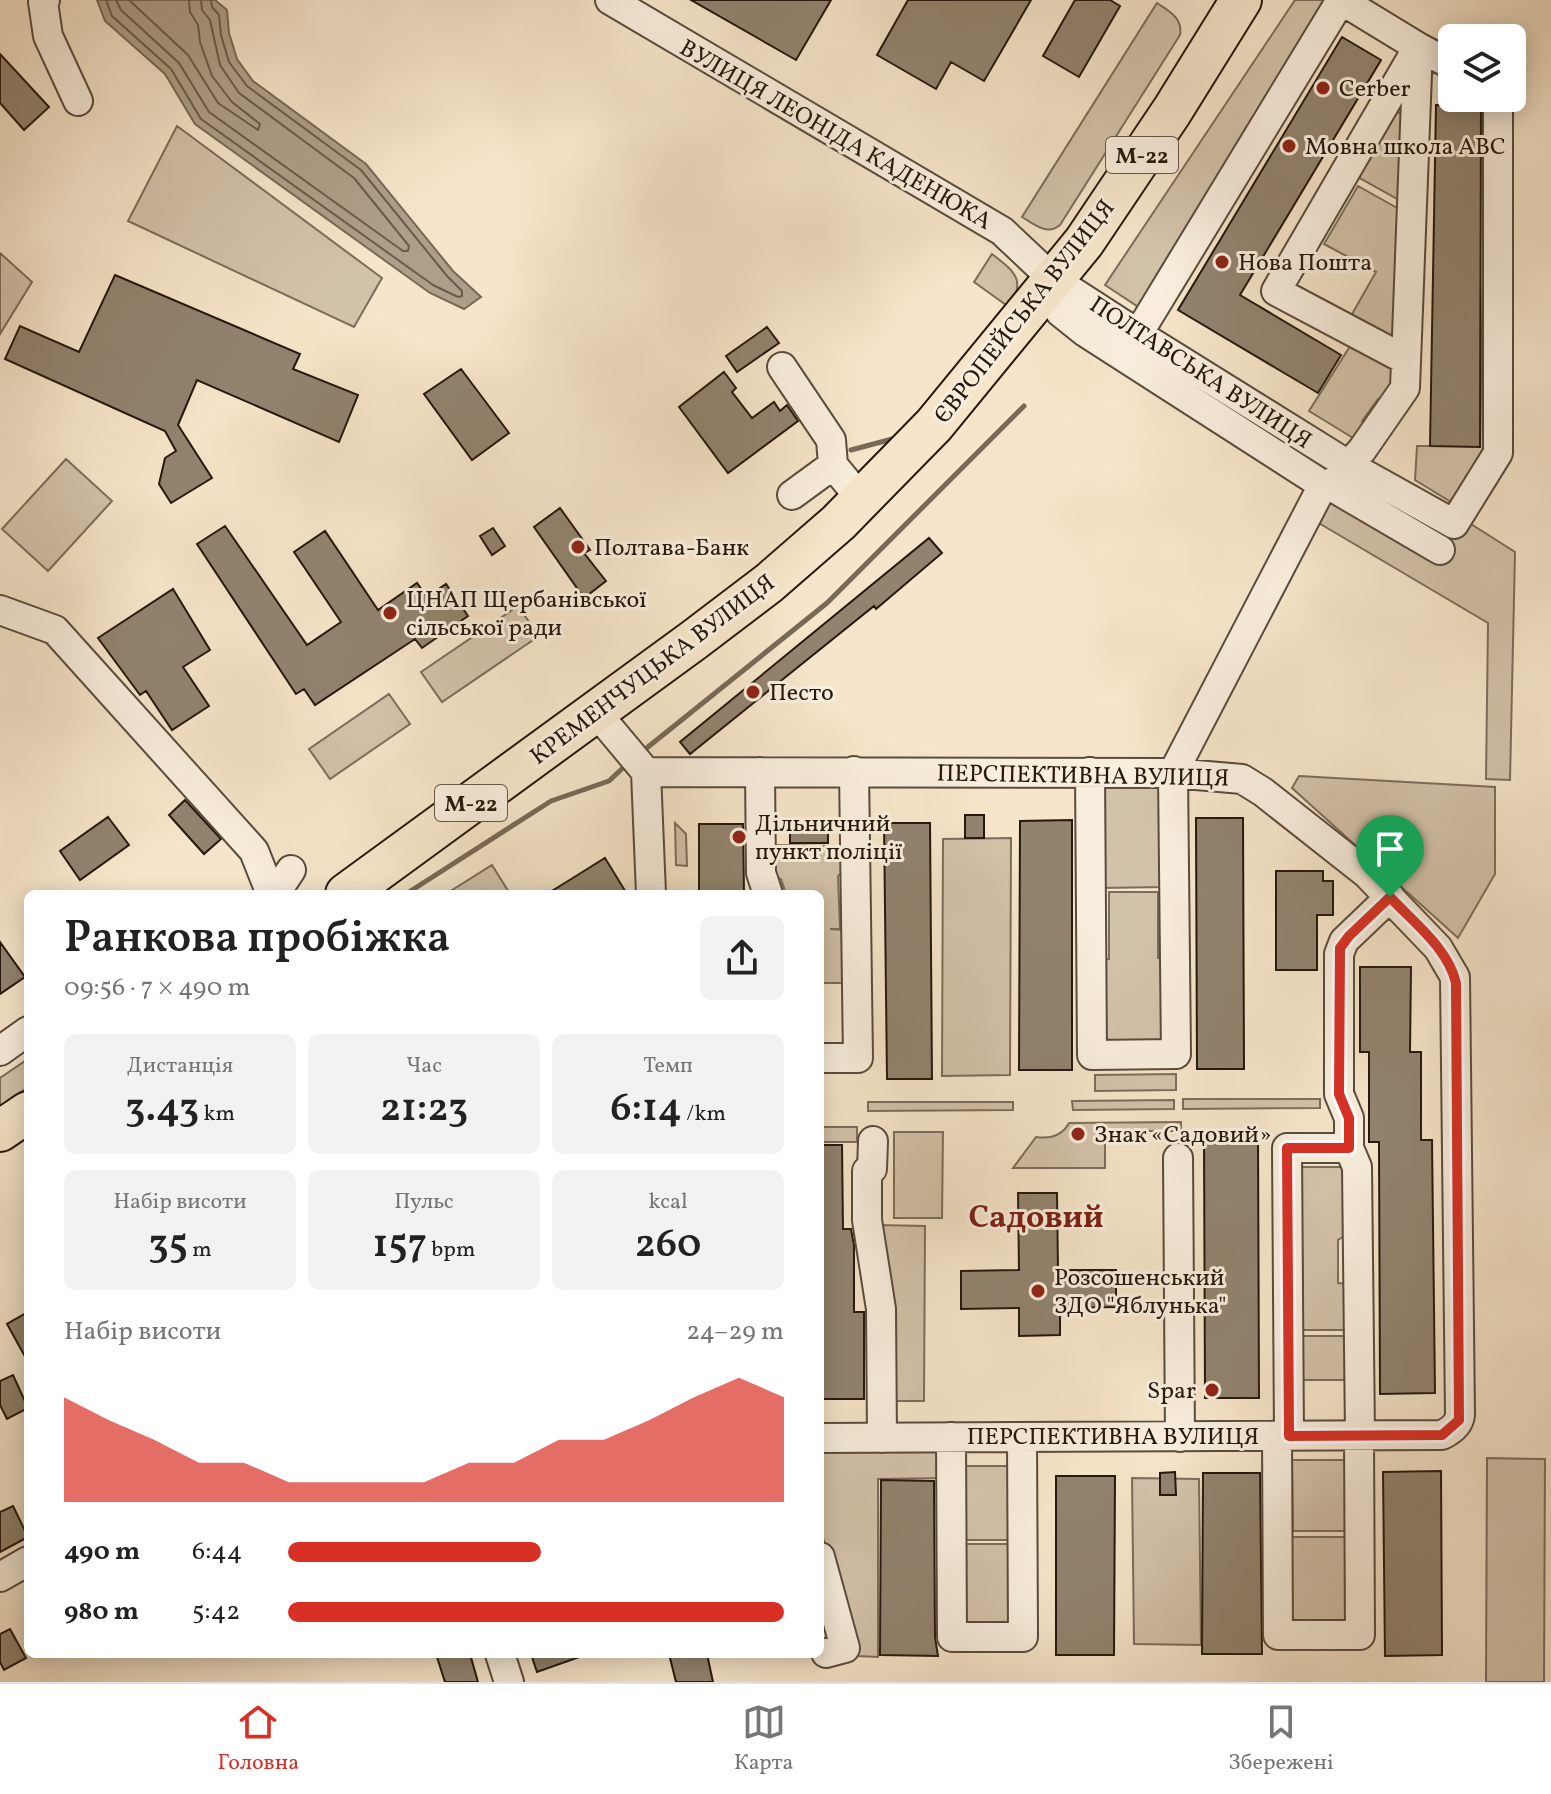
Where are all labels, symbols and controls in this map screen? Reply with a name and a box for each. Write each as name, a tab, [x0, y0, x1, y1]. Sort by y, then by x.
map controls	[1438, 24, 1526, 112]
button: layers	[1438, 24, 1526, 112]
street label: ВУЛИЦЯ ЛЕОНІДА КАДЕНЮКА	[672, 32, 998, 239]
place label: Cerber	[1339, 73, 1411, 107]
marker: Cerber	[1314, 79, 1332, 97]
place label: Мовна школа ABC	[1305, 131, 1506, 165]
road number: М-22	[1106, 137, 1178, 173]
marker: Мовна школа ABC	[1280, 137, 1298, 155]
street label: ЄВРОПЕЙСЬКА ВУЛИЦЯ	[927, 193, 1124, 431]
place label: Нова Пошта	[1238, 247, 1372, 281]
marker: Нова Пошта	[1213, 253, 1231, 271]
street label: ПОЛТАВСЬКА ВУЛИЦЯ	[1082, 289, 1318, 458]
place label: Полтава-Банк	[594, 532, 749, 566]
marker: Полтава-Банк	[569, 538, 587, 556]
street label: КРЕМЕНЧУЦЬКА ВУЛИЦЯ	[524, 567, 783, 774]
place label: ЦНАП Щербанівської сільської ради	[406, 584, 646, 646]
marker: ЦНАП Щербанівської сільської ради	[381, 604, 399, 622]
place label: Песто	[769, 677, 834, 711]
marker: Песто	[744, 683, 762, 701]
street label: ПЕРСПЕКТИВНА ВУЛИЦЯ	[936, 757, 1230, 797]
road number: М-22	[435, 785, 507, 821]
place label: Дільничний пункт поліції	[755, 808, 902, 870]
pin	[1356, 815, 1424, 897]
icon: arrive	[1368, 827, 1412, 871]
marker: Дільничний пункт поліції	[730, 828, 748, 846]
text: Ранкова пробіжка	[64, 909, 450, 970]
button: share	[700, 916, 784, 1000]
text: 09:56 · 7 × 490 m	[64, 970, 251, 1006]
text: Дистанція	[127, 1051, 233, 1082]
text: Час	[406, 1051, 442, 1082]
text: Темп	[643, 1051, 693, 1082]
text: 3.43	[125, 1082, 199, 1138]
text: 21:23	[380, 1082, 468, 1138]
text: 6:14	[610, 1082, 682, 1138]
text: km	[199, 1099, 235, 1130]
text: /km	[682, 1099, 726, 1130]
place label: Знак «Садовий»	[1094, 1119, 1271, 1153]
marker: Знак «Садовий»	[1069, 1125, 1087, 1143]
text: Набір висоти	[113, 1187, 247, 1218]
text: Пульс	[394, 1187, 454, 1218]
text: kcal	[648, 1187, 688, 1218]
district label: Садовий	[968, 1197, 1104, 1241]
text: 35	[148, 1218, 188, 1274]
text: 157	[373, 1218, 427, 1274]
text: 260	[635, 1218, 701, 1274]
text: m	[188, 1235, 212, 1266]
text: bpm	[427, 1235, 475, 1266]
place label: Розсошенський ЗДО "Яблунька"	[1054, 1262, 1226, 1324]
marker: Розсошенський ЗДО "Яблунька"	[1029, 1282, 1047, 1300]
text: Набір висоти	[64, 1314, 221, 1350]
text: 24–29 m	[686, 1314, 784, 1350]
place label: Spar	[1147, 1375, 1196, 1409]
marker: Spar	[1203, 1381, 1221, 1399]
street label: ПЕРСПЕКТИВНА ВУЛИЦЯ	[967, 1421, 1259, 1455]
text: 490 m	[64, 1534, 140, 1570]
text: 6:44	[192, 1534, 242, 1570]
text: 980 m	[64, 1594, 139, 1630]
text: 5:42	[192, 1594, 240, 1630]
tab: Головна	[217, 1700, 299, 1779]
tab: Карта	[734, 1700, 794, 1779]
tab: Збережені	[1228, 1700, 1334, 1779]

